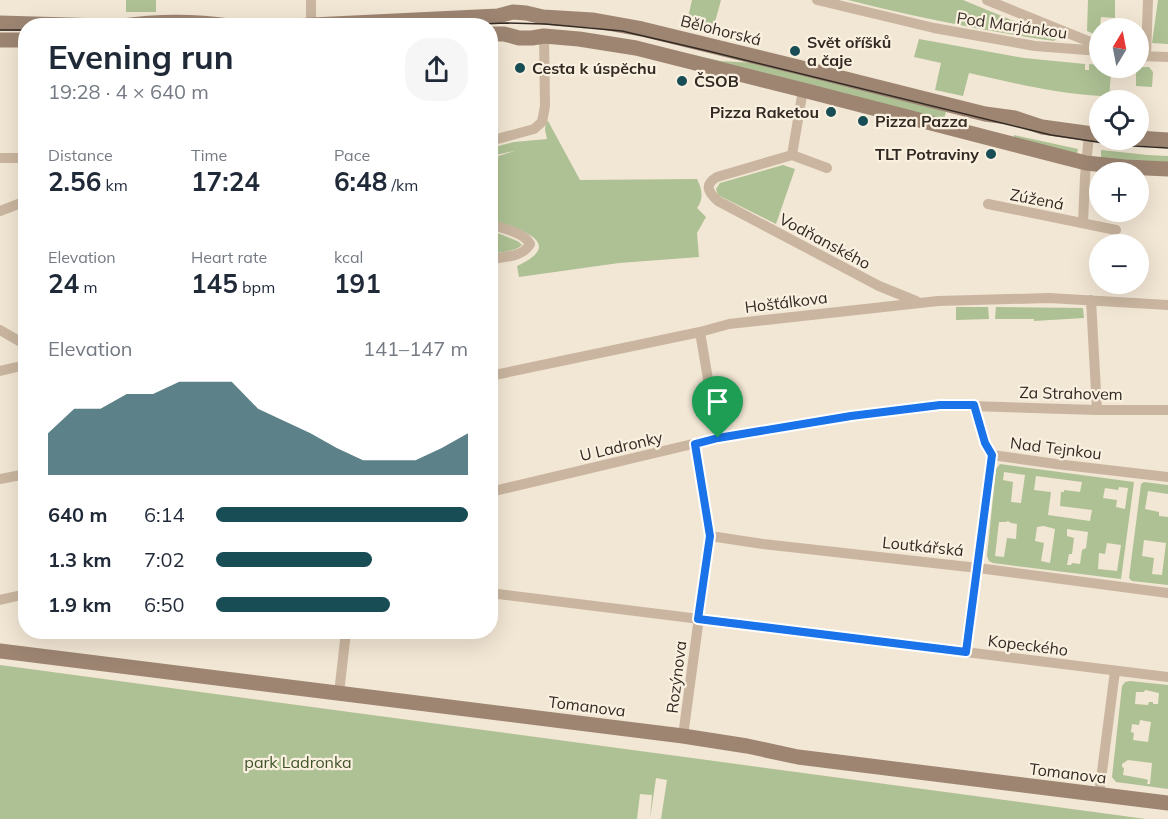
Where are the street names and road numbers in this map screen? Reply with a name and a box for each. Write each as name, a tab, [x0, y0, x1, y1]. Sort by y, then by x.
street label: Pod Marjánkou	[956, 7, 1068, 43]
street label: Bělohorská	[679, 10, 763, 50]
street label: Zúžená	[1008, 184, 1066, 214]
street label: Vodňanského	[776, 209, 874, 273]
street label: Hošťálkova	[743, 287, 829, 317]
street label: Za Strahovem	[1019, 382, 1123, 404]
street label: U Ladronky	[578, 427, 665, 465]
street label: Nad Tejnkou	[1009, 432, 1103, 464]
street label: Loutkářská	[881, 532, 965, 560]
street label: Kopeckého	[987, 630, 1069, 660]
street label: Rozýnova	[662, 640, 690, 714]
street label: Tomanova	[547, 691, 627, 721]
street label: Tomanova	[1028, 758, 1108, 788]

